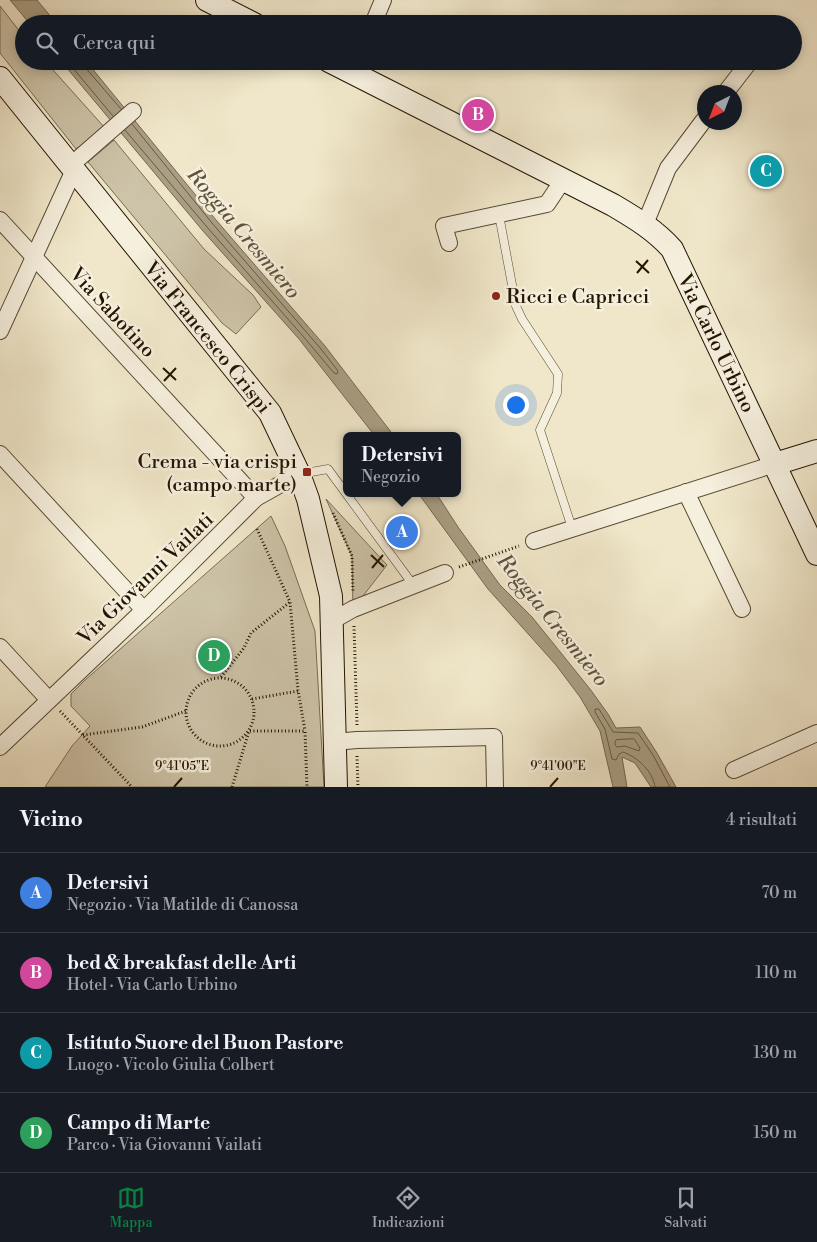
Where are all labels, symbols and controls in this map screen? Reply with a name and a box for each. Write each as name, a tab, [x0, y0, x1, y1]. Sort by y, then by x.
search box	[15, 15, 802, 70]
icon: search	[33, 29, 61, 57]
text: Cerca qui	[73, 31, 156, 55]
north arrow	[697, 85, 742, 130]
pin: B	[462, 96, 494, 134]
pin: C	[750, 152, 782, 190]
water label: Roggia Cresmiero	[180, 162, 306, 305]
street label: Via Francesco Crispi	[137, 256, 276, 419]
street label: Via Sabotino	[63, 262, 160, 364]
street label: Via Carlo Urbino	[671, 269, 760, 417]
place label: Ricci e Capricci	[506, 285, 650, 310]
marker: Ricci e Capricci	[490, 290, 502, 302]
your location	[503, 392, 529, 418]
popup	[343, 432, 461, 497]
text: Detersivi	[361, 443, 443, 467]
place label: Crema - via crispi (campo marte)	[137, 450, 297, 498]
marker: Crema - via crispi (campo marte)	[301, 466, 313, 478]
text: Negozio	[361, 467, 420, 487]
street label: Via Giovanni Vailati	[72, 507, 220, 651]
pin: A	[386, 513, 418, 551]
water label: Roggia Cresmiero	[490, 548, 614, 692]
pin: D	[198, 637, 230, 675]
text: 9°41'05"E	[155, 759, 209, 774]
text: 9°41'00"E	[530, 759, 586, 774]
text: Vicino	[20, 807, 83, 833]
text: 4 risultati	[726, 810, 797, 830]
text: Detersivi	[67, 871, 149, 895]
text: A	[30, 883, 42, 903]
text: 70 m	[761, 883, 797, 903]
text: Negozio · Via Matilde di Canossa	[67, 895, 298, 915]
text: bed & breakfast delle Arti	[67, 951, 296, 975]
text: B	[30, 963, 42, 983]
text: 110 m	[755, 963, 797, 983]
text: Hotel · Via Carlo Urbino	[67, 975, 237, 995]
text: Istituto Suore del Buon Pastore	[67, 1031, 344, 1055]
text: C	[30, 1043, 42, 1063]
text: 130 m	[753, 1043, 797, 1063]
text: Luogo · Vicolo Giulia Colbert	[67, 1055, 275, 1075]
text: Campo di Marte	[67, 1111, 210, 1135]
text: D	[30, 1123, 42, 1143]
text: 150 m	[753, 1123, 797, 1143]
text: Parco · Via Giovanni Vailati	[67, 1135, 262, 1155]
tab: Mappa	[110, 1184, 153, 1232]
tab: Indicazioni	[372, 1184, 445, 1232]
tab: Salvati	[664, 1184, 707, 1232]

